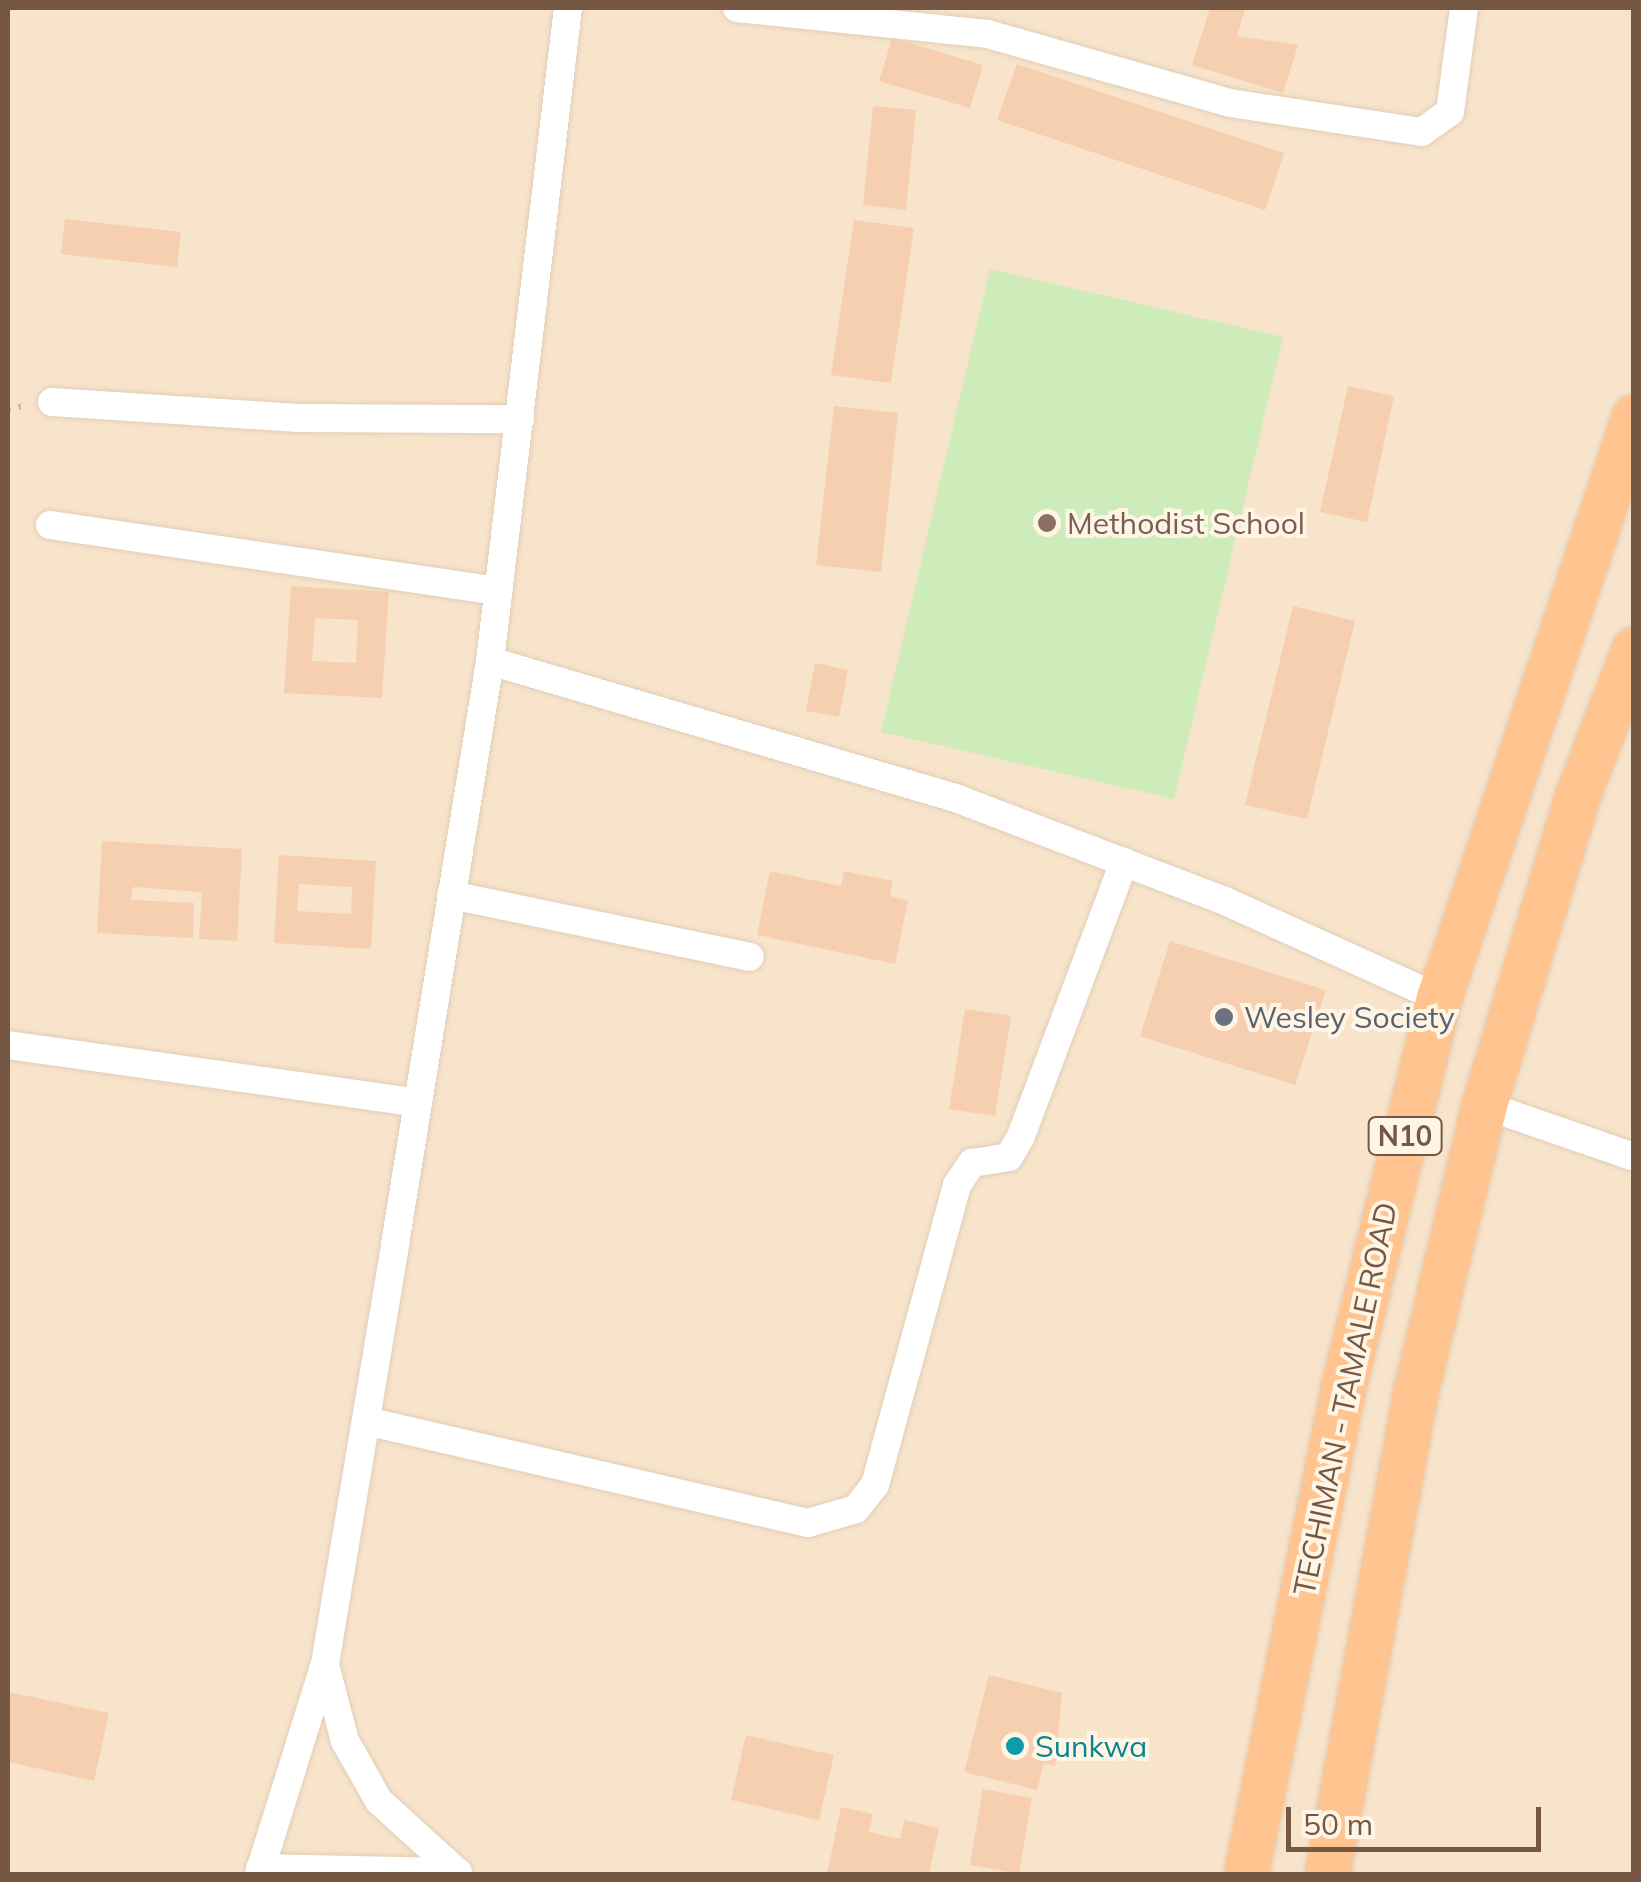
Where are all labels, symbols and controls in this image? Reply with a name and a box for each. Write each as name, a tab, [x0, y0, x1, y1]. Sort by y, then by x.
place label: Methodist School	[1067, 505, 1305, 541]
marker: Methodist School	[1036, 512, 1058, 534]
place label: Wesley Society	[1244, 999, 1455, 1035]
marker: Wesley Society	[1213, 1006, 1235, 1028]
road number: N10	[1368, 1113, 1442, 1159]
street label: TECHIMAN - TAMALE ROAD	[1286, 1199, 1404, 1599]
place label: Sunkwa	[1035, 1728, 1147, 1764]
marker: Sunkwa	[1004, 1735, 1026, 1757]
scale bar	[1291, 1787, 1546, 1849]
text: 50 m	[1303, 1805, 1373, 1843]

